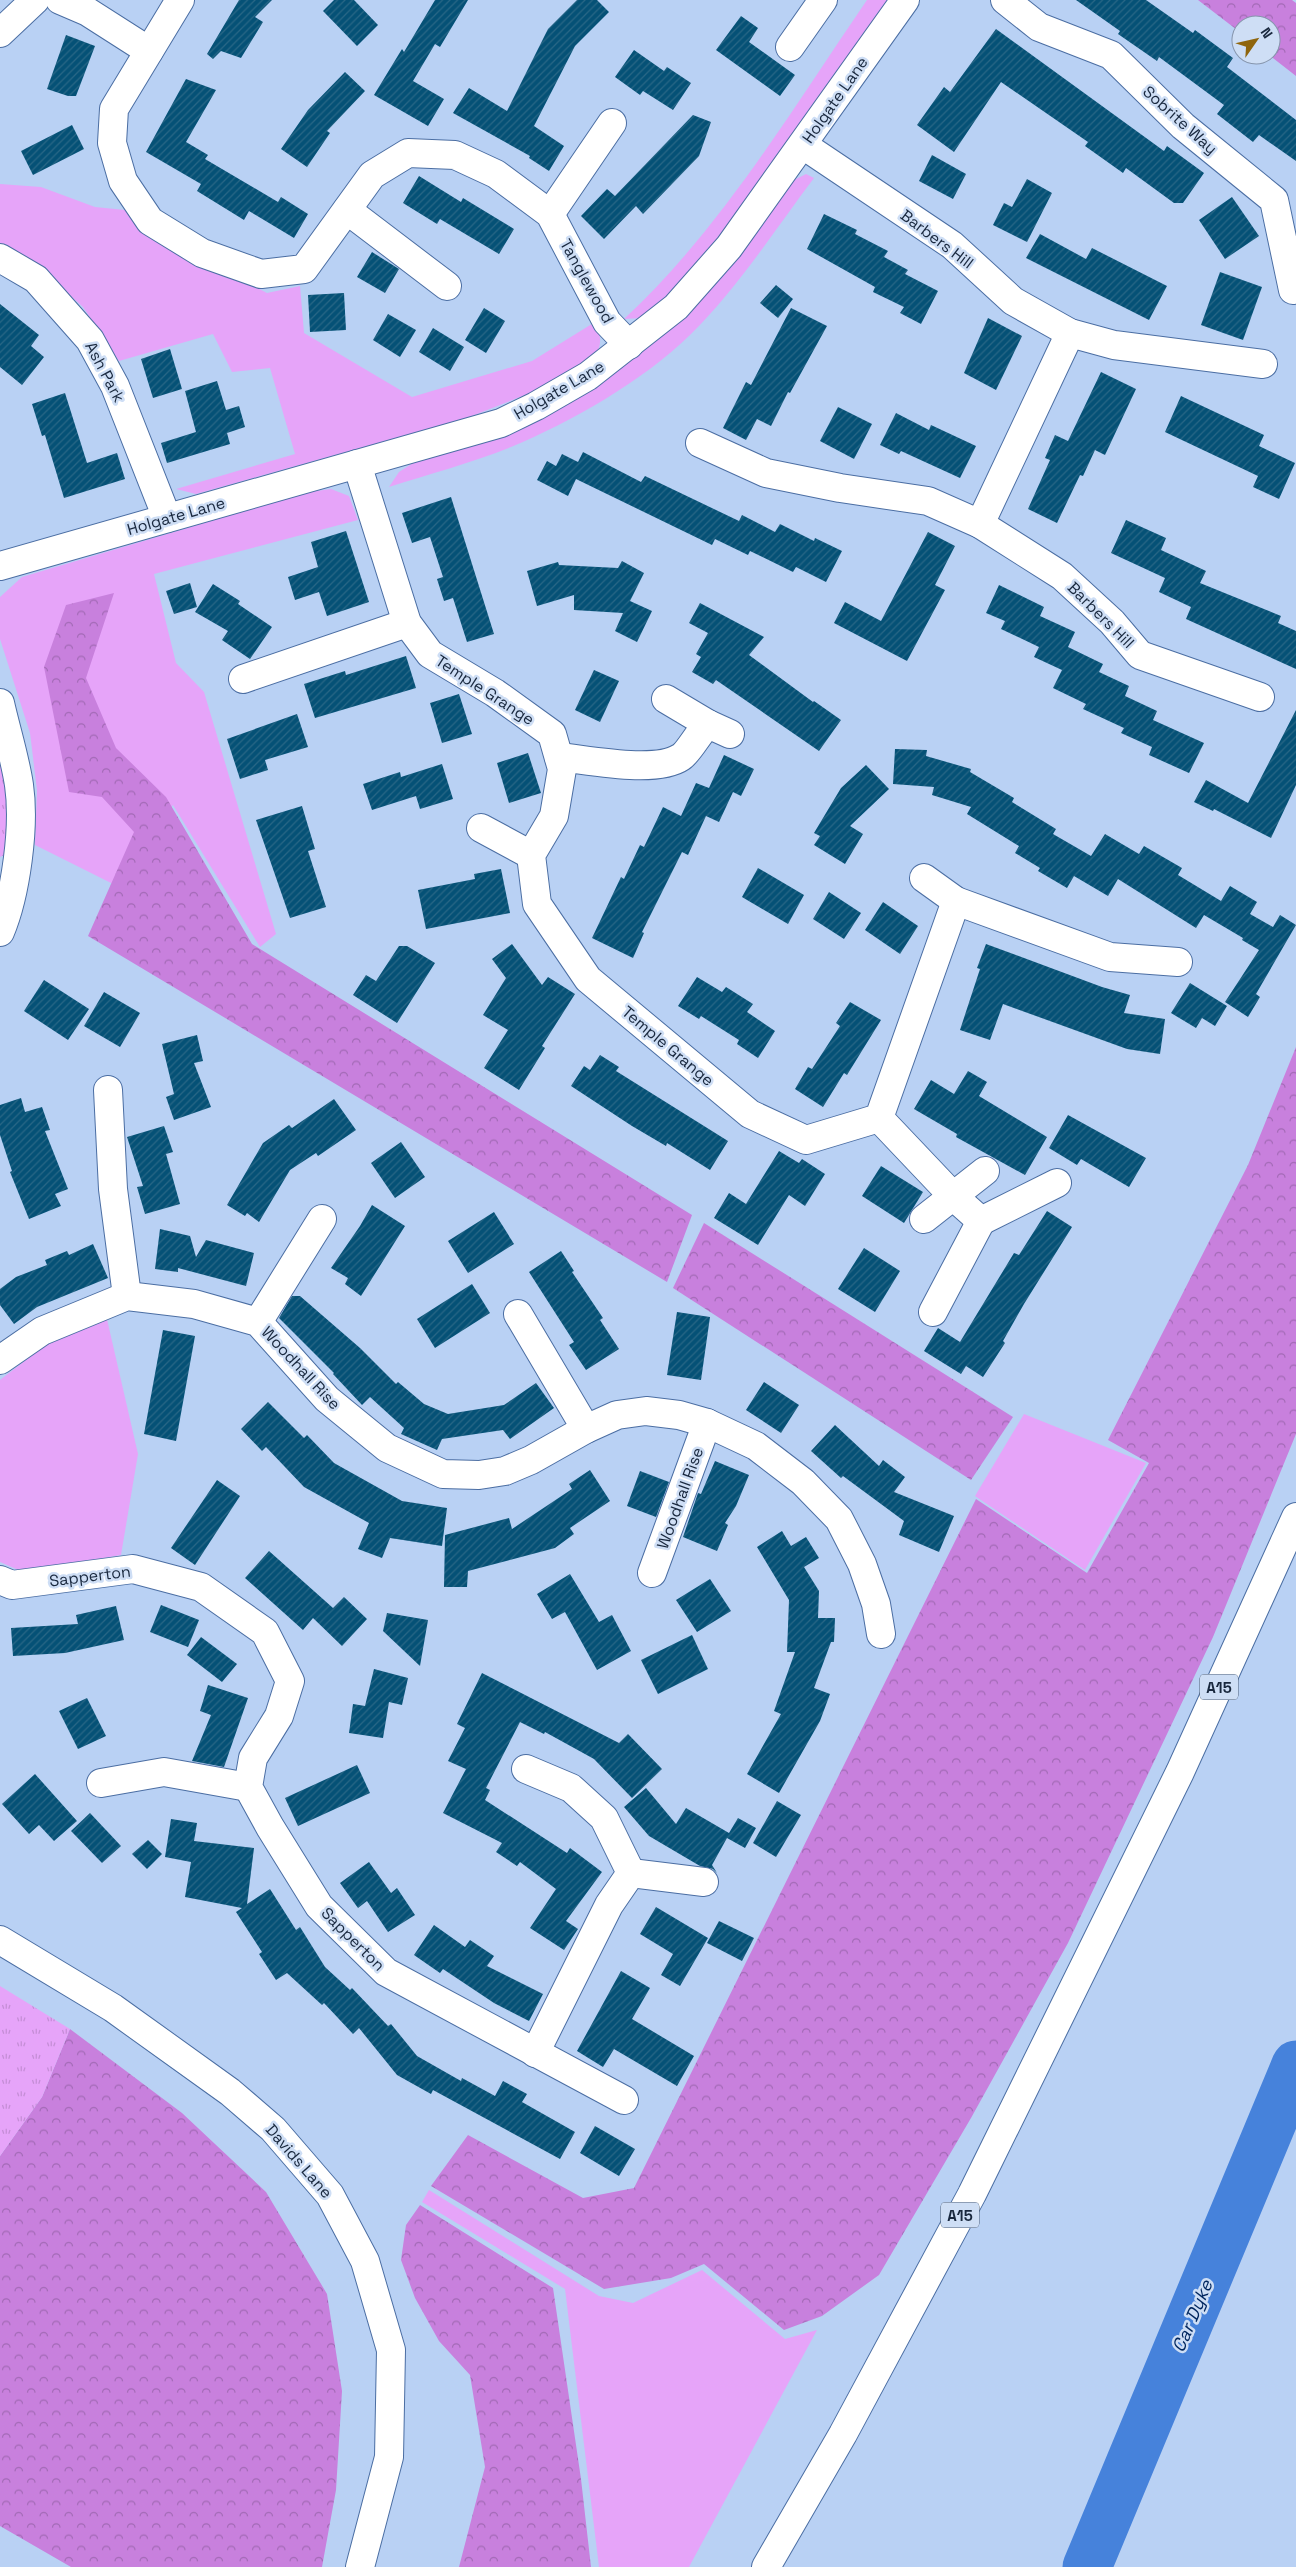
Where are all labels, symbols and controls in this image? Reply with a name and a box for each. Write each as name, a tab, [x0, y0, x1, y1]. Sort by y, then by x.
north arrow	[1231, 15, 1281, 65]
text: N	[1257, 24, 1277, 42]
street label: Holgate Lane	[797, 53, 873, 147]
street label: Sobrite Way	[1138, 81, 1222, 159]
street label: Barbers Hill	[896, 205, 978, 273]
street label: Tanglewood	[555, 235, 619, 327]
street label: Ash Park	[80, 338, 130, 406]
street label: Holgate Lane	[510, 356, 608, 424]
street label: Holgate Lane	[124, 492, 228, 540]
street label: Barbers Hill	[1063, 577, 1139, 653]
street label: Temple Grange	[432, 650, 538, 730]
street label: Temple Grange	[618, 1001, 718, 1091]
street label: Woodhall Rise	[257, 1322, 345, 1414]
street label: Woodhall Rise	[652, 1444, 708, 1552]
street label: Sapperton	[48, 1561, 132, 1591]
road number: A15	[1200, 1674, 1238, 1700]
street label: Sapperton	[317, 1903, 389, 1975]
street label: Davids Lane	[261, 2119, 337, 2203]
road number: A15	[941, 2202, 979, 2228]
water label: Car Dyke	[1167, 2275, 1218, 2356]

